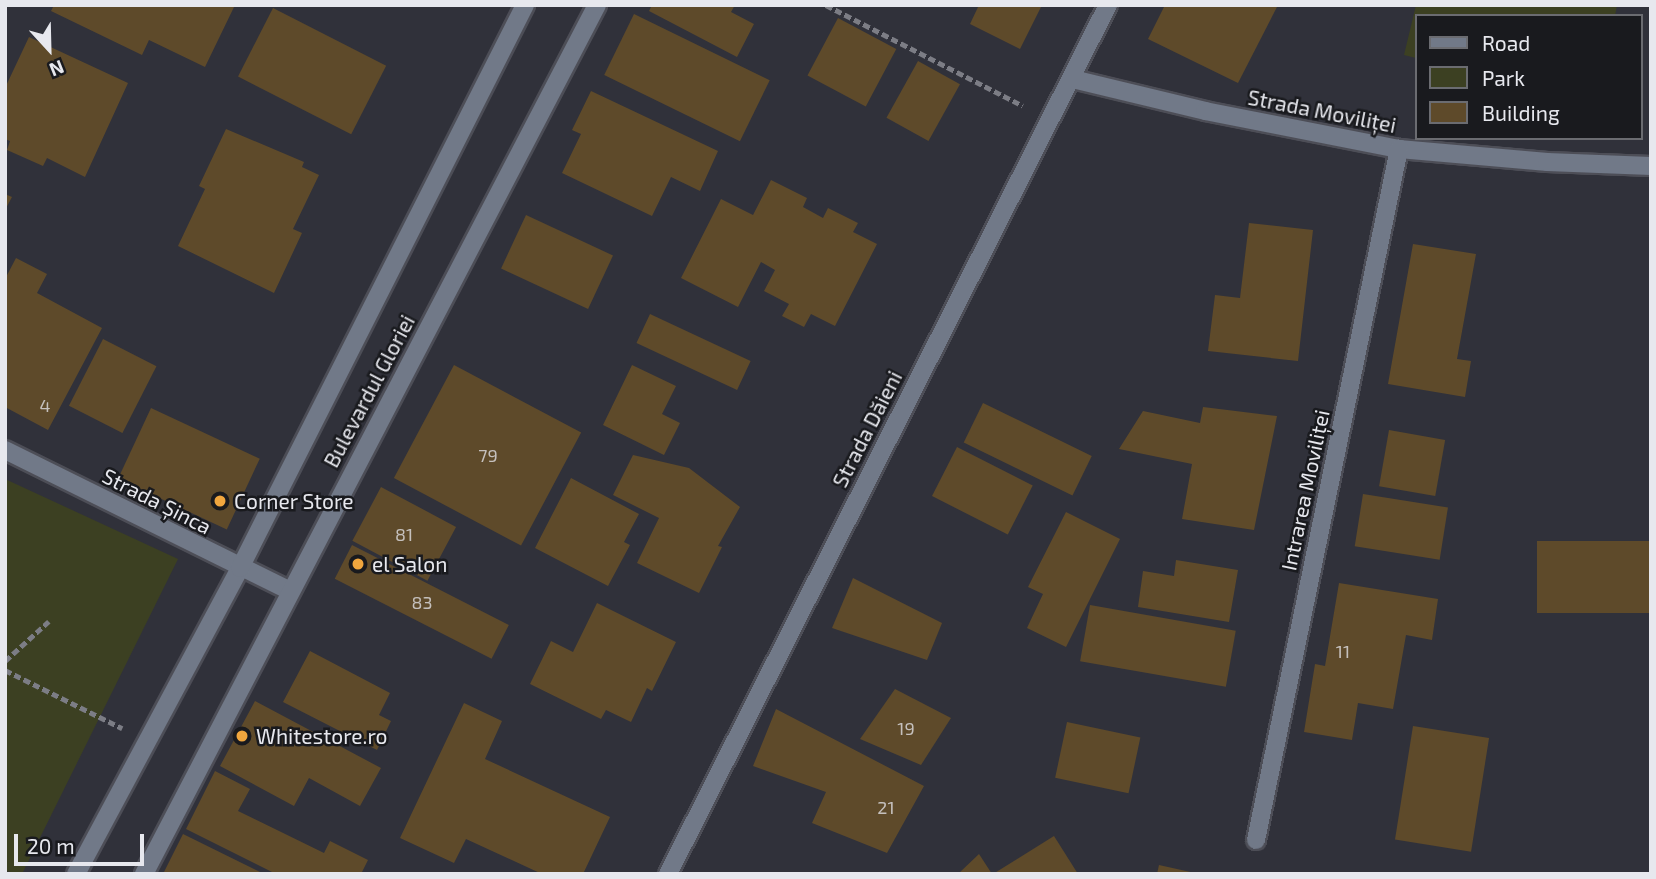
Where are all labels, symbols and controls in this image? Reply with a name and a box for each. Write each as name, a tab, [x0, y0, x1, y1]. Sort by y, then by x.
north arrow	[14, 14, 84, 84]
legend	[1414, 14, 1642, 140]
text: Road	[1482, 30, 1530, 55]
text: N	[46, 56, 68, 82]
text: Park	[1482, 65, 1525, 90]
street label: Strada Moviliței	[1246, 84, 1398, 138]
text: Building	[1482, 100, 1560, 125]
street label: Bulevardul Gloriei	[318, 310, 420, 472]
street label: Strada Dăieni	[827, 367, 907, 491]
house number: 4	[39, 394, 51, 416]
street label: Intrarea Moviliței	[1276, 407, 1334, 573]
house number: 79	[478, 444, 498, 466]
street label: Strada Șinca	[98, 463, 216, 539]
place label: Corner Store	[234, 488, 354, 514]
marker: Corner Store	[212, 493, 228, 509]
house number: 81	[395, 523, 413, 545]
place label: el Salon	[372, 551, 448, 577]
marker: el Salon	[350, 556, 366, 572]
house number: 83	[412, 591, 432, 613]
house number: 11	[1336, 640, 1350, 662]
house number: 19	[897, 717, 915, 739]
place label: Whitestore.ro	[256, 723, 388, 749]
marker: Whitestore.ro	[234, 728, 250, 744]
house number: 21	[877, 796, 895, 818]
scale bar	[18, 820, 147, 864]
text: 20 m	[27, 833, 75, 858]

